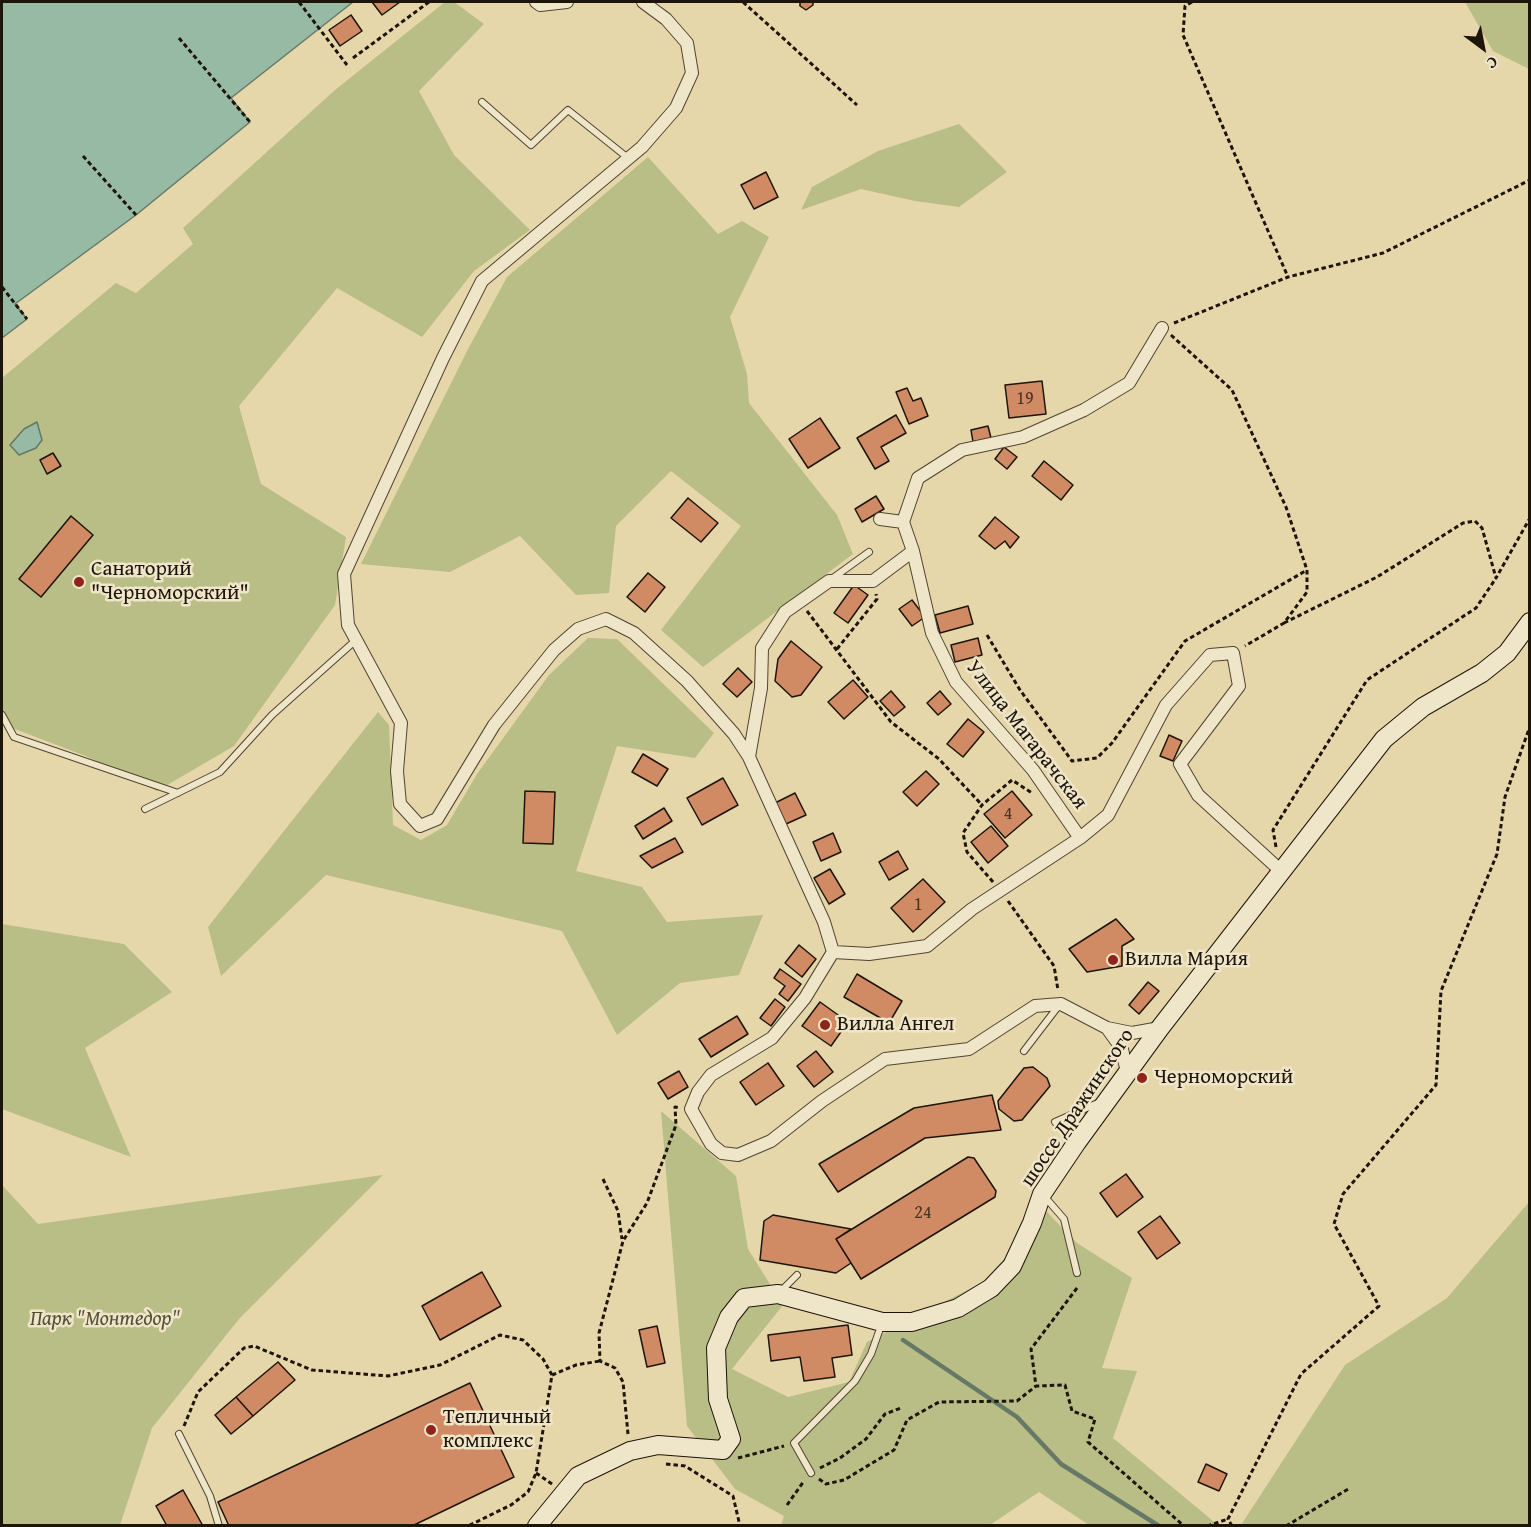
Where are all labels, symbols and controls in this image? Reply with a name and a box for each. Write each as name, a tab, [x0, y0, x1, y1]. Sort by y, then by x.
north arrow	[1453, 18, 1513, 78]
text: С	[1482, 51, 1503, 76]
house number: 19	[1016, 388, 1034, 410]
place label: Санаторий "Черноморский"	[91, 557, 249, 607]
marker: Санаторий "Черноморский"	[72, 575, 86, 589]
street label: Улица Магарачская	[960, 655, 1092, 815]
house number: 4	[1004, 803, 1012, 825]
house number: 1	[914, 894, 922, 916]
place label: Вилла Мария	[1125, 947, 1248, 973]
marker: Вилла Мария	[1106, 953, 1120, 967]
place label: Вилла Ангел	[837, 1012, 954, 1038]
marker: Вилла Ангел	[818, 1018, 832, 1032]
street label: шоссе Дражинского	[1016, 1024, 1140, 1192]
place label: Черноморский	[1154, 1065, 1293, 1091]
marker: Черноморский	[1135, 1071, 1149, 1085]
house number: 24	[914, 1202, 932, 1224]
park label: Парк "Монтедор"	[30, 1307, 180, 1333]
place label: Тепличный комплекс	[443, 1405, 551, 1455]
marker: Тепличный комплекс	[424, 1423, 438, 1437]

